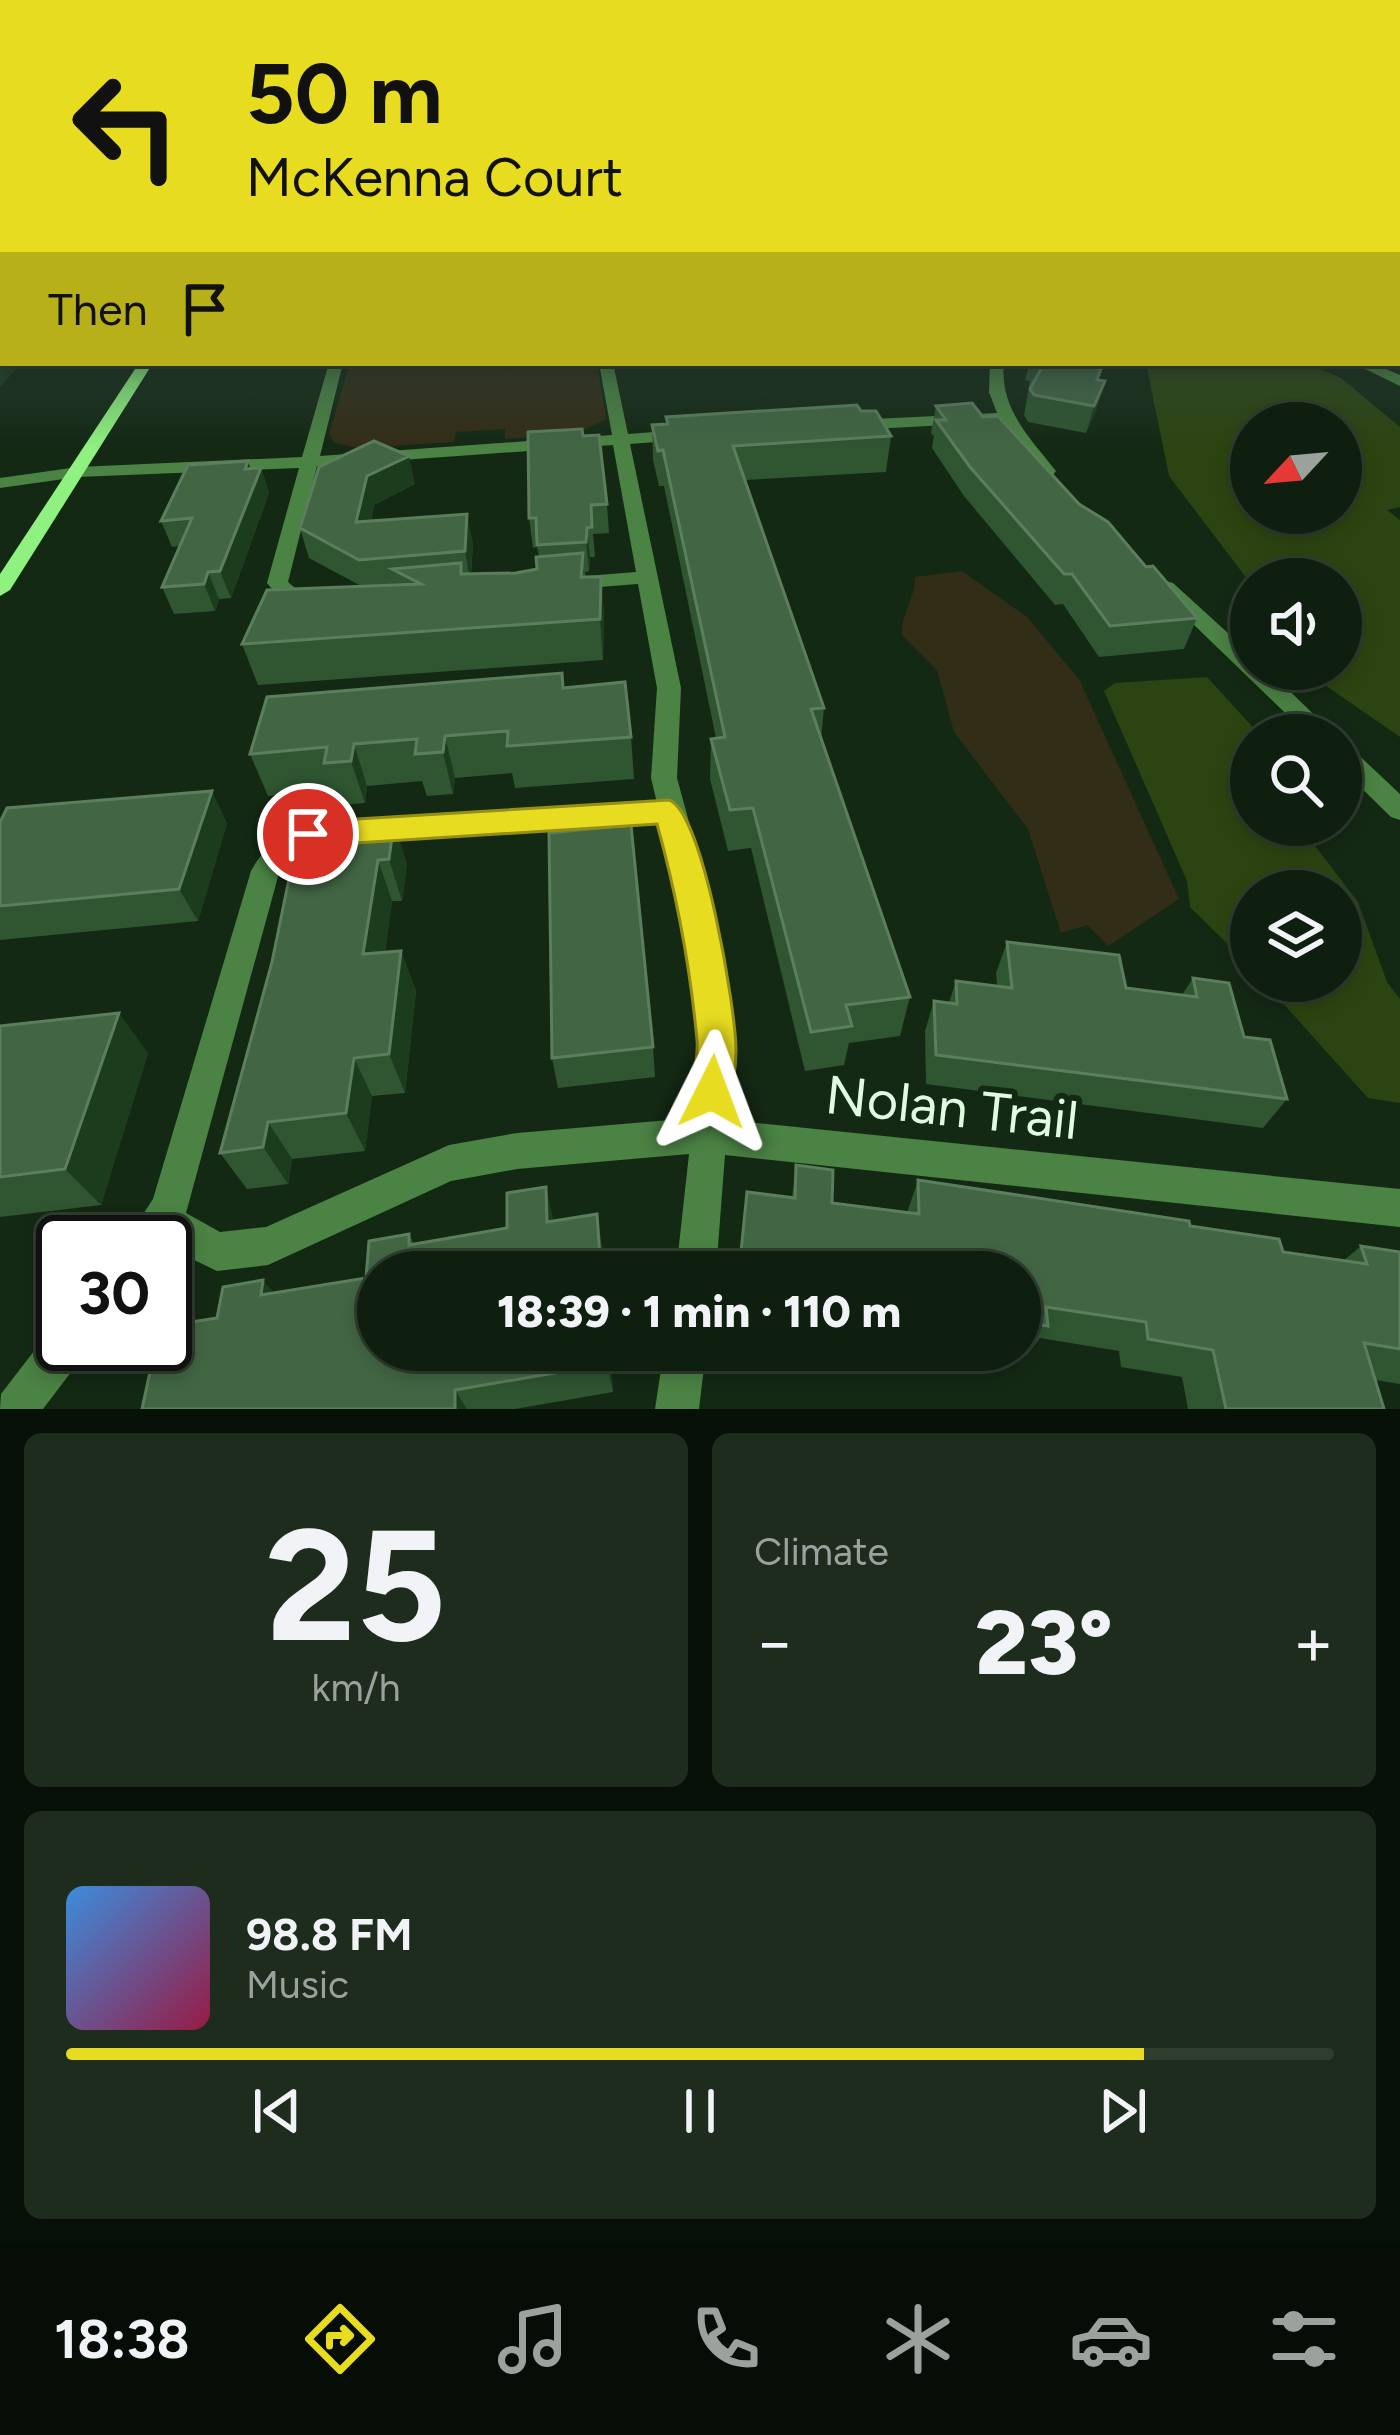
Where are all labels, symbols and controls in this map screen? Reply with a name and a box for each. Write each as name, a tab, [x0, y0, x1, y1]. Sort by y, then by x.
text: 50 m	[246, 43, 442, 144]
icon: left	[48, 48, 204, 204]
text: McKenna Court	[246, 145, 623, 210]
icon: arrive	[172, 276, 238, 342]
text: Then	[48, 282, 148, 336]
north arrow	[1230, 402, 1362, 534]
map controls	[1230, 402, 1362, 1002]
button: sound	[1230, 558, 1362, 690]
button: search	[1230, 714, 1362, 846]
pin	[257, 783, 359, 885]
icon: arrive	[275, 801, 341, 867]
button: layers	[1230, 870, 1362, 1002]
position arrow	[649, 1029, 775, 1155]
street label: Nolan Trail	[822, 1062, 1081, 1153]
speed limit sign: 30	[36, 1215, 192, 1371]
text: 18:39 · 1 min · 110 m	[497, 1284, 901, 1338]
text: 25	[266, 1492, 446, 1679]
text: Climate	[754, 1528, 889, 1575]
text: 23°	[975, 1588, 1113, 1697]
text: −	[754, 1602, 795, 1682]
text: +	[1293, 1602, 1334, 1682]
text: km/h	[311, 1664, 401, 1711]
text: 98.8 FM	[246, 1907, 413, 1961]
text: Music	[246, 1961, 349, 2008]
icon: previous	[244, 2078, 310, 2144]
icon: pause	[667, 2078, 733, 2144]
icon: next	[1090, 2078, 1156, 2144]
icon: directions	[298, 2297, 382, 2381]
icon: music	[491, 2297, 575, 2381]
icon: phone	[684, 2297, 768, 2381]
icon: climate	[876, 2297, 960, 2381]
icon: car	[1069, 2297, 1153, 2381]
icon: filters	[1262, 2297, 1346, 2381]
text: 18:38	[54, 2307, 190, 2372]

